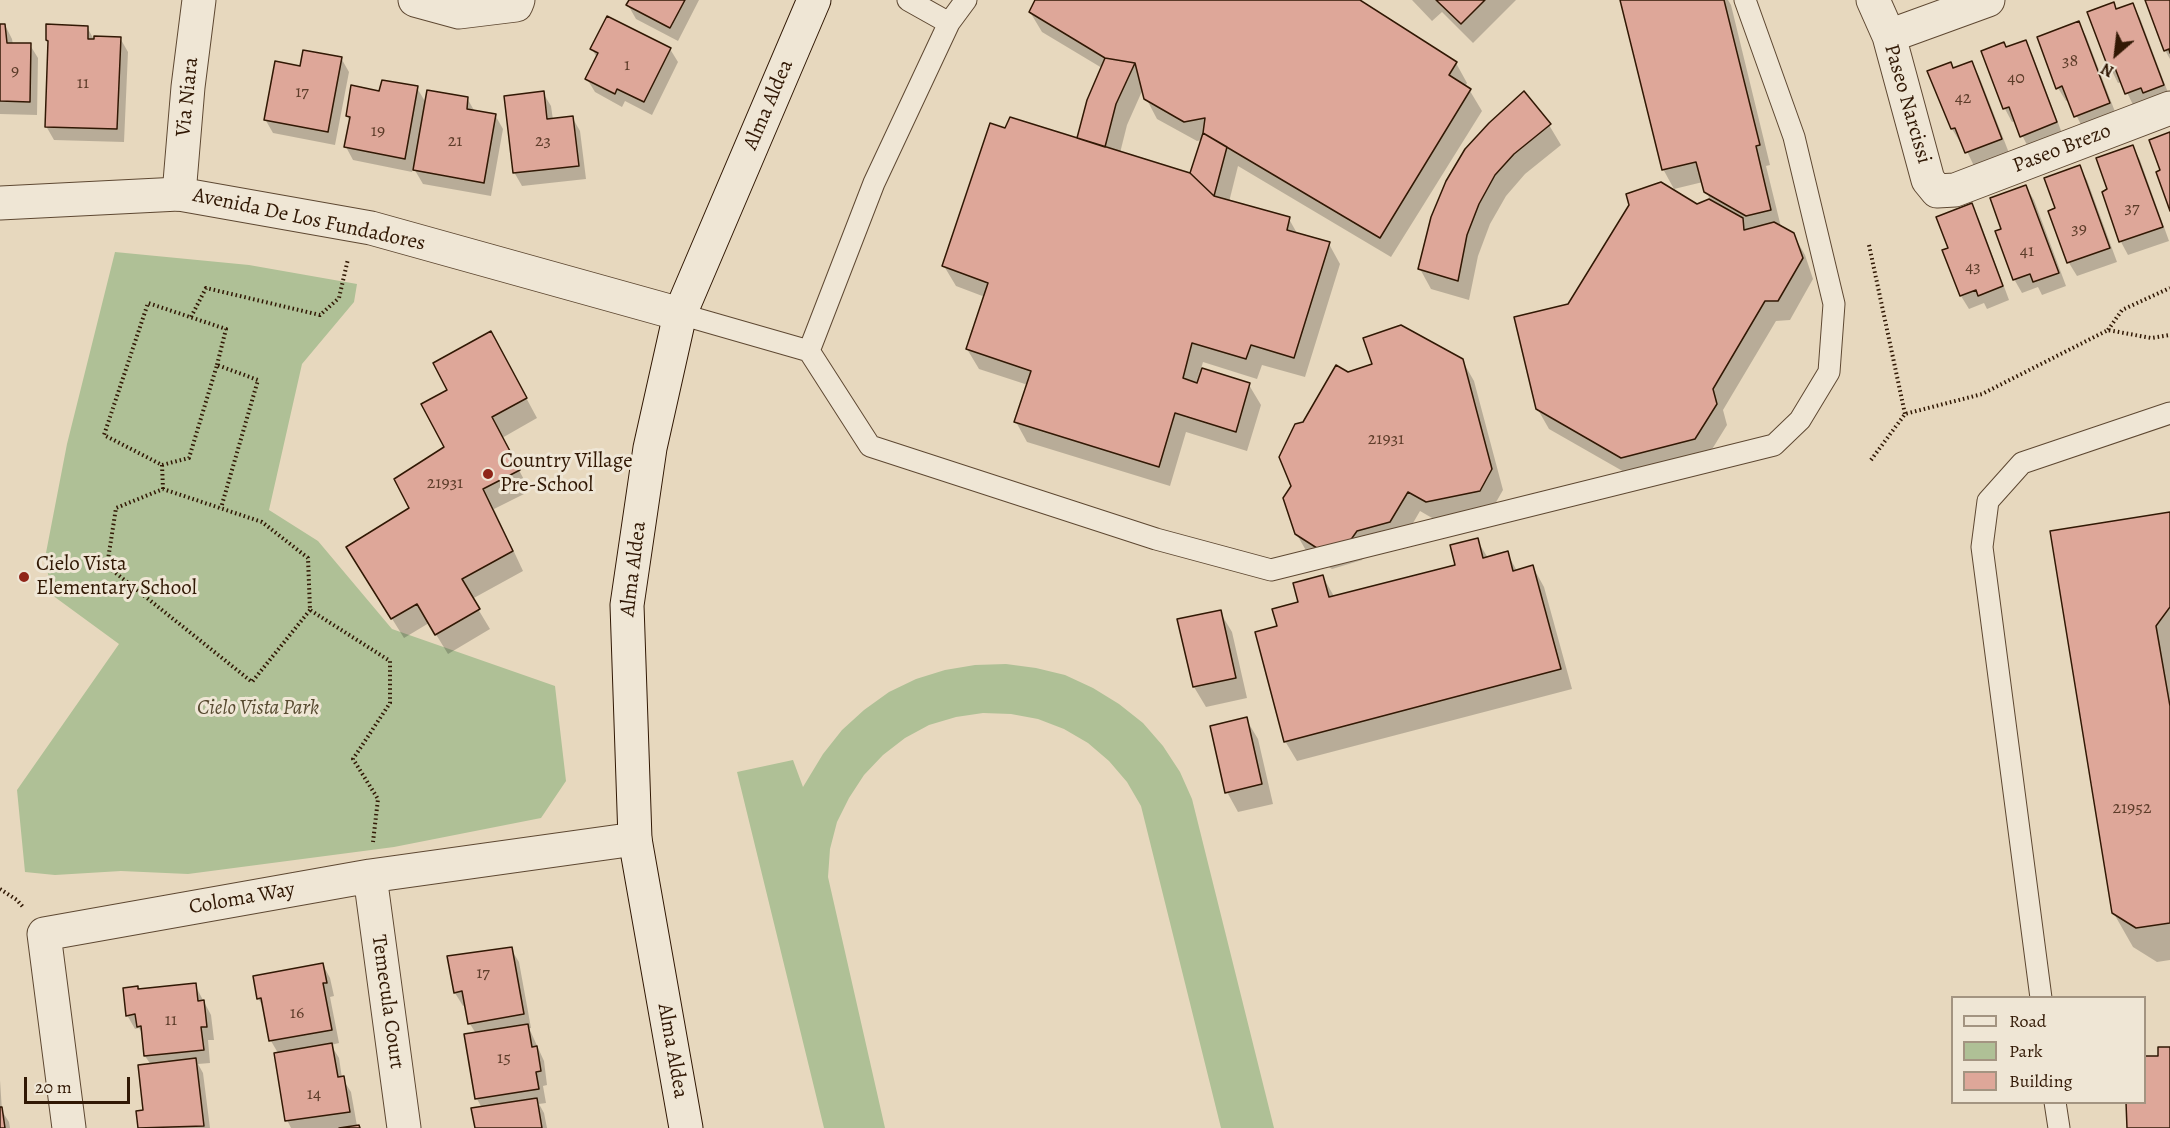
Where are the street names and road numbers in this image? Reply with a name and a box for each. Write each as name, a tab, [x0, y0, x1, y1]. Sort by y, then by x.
street label: Paseo Narcissi	[1878, 41, 1936, 167]
street label: Via Niara	[171, 56, 205, 138]
street label: Alma Aldea	[739, 56, 799, 154]
street label: Paseo Brezo	[2009, 119, 2115, 179]
street label: Avenida De Los Fundadores	[190, 183, 428, 257]
street label: Alma Aldea	[616, 520, 652, 618]
street label: Coloma Way	[187, 877, 297, 921]
street label: Temecula Court	[365, 933, 409, 1071]
street label: Alma Aldea	[651, 1002, 693, 1100]

